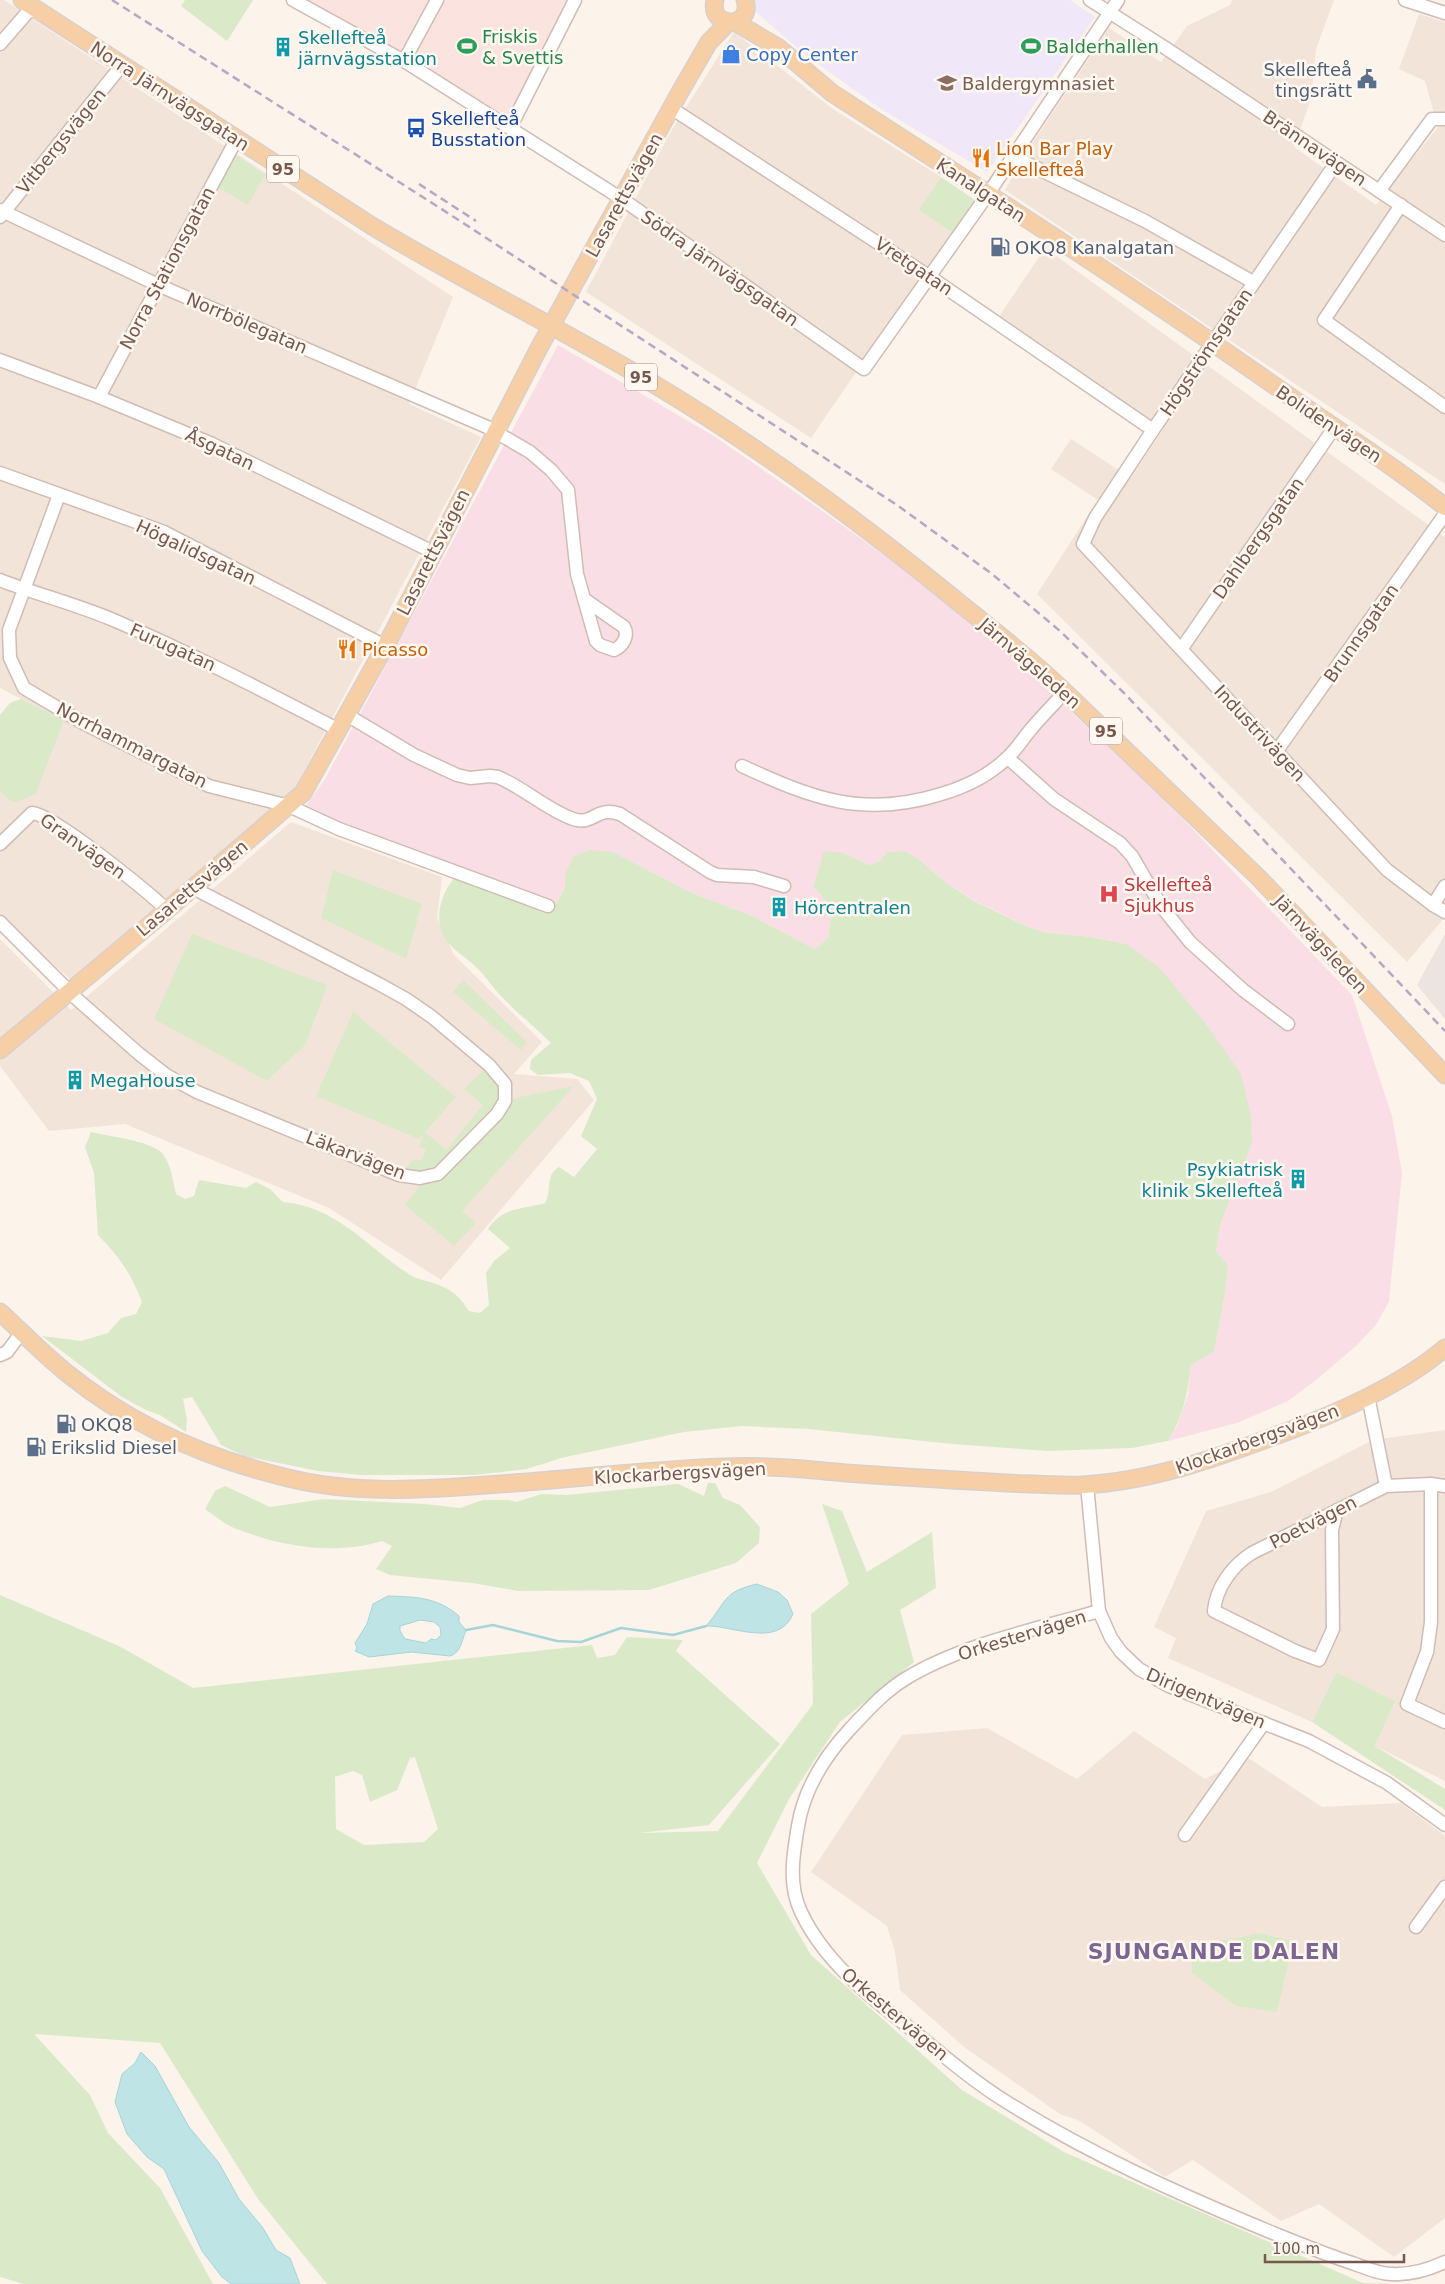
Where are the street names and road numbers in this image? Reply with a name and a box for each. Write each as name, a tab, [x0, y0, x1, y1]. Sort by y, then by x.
street label: Norra Järnvägsgatan	[87, 37, 253, 155]
street label: Vitbergsvägen	[12, 84, 110, 198]
street label: Brännavägen	[1259, 106, 1371, 190]
street label: Lasarettsvägen	[581, 129, 667, 261]
street label: Kanalgatan	[933, 153, 1029, 227]
road number: 95	[267, 156, 299, 182]
street label: Norra Stationsgatan	[115, 183, 219, 353]
street label: Södra Järnvägsgatan	[637, 206, 803, 330]
street label: Vretgatan	[871, 232, 957, 300]
street label: Högströmsgatan	[1156, 284, 1256, 420]
street label: Norrbölegatan	[183, 288, 311, 358]
road number: 95	[625, 364, 657, 391]
street label: Bolidenvägen	[1272, 381, 1386, 467]
street label: Åsgatan	[182, 424, 258, 474]
street label: Dahlbergsgatan	[1208, 473, 1308, 603]
street label: Lasarettsvägen	[392, 485, 474, 619]
street label: Högalidsgatan	[133, 515, 259, 589]
street label: Brunnsgatan	[1319, 580, 1403, 686]
street label: Järnvägsleden	[974, 613, 1085, 713]
street label: Furugatan	[127, 619, 219, 675]
street label: Industrivägen	[1210, 681, 1310, 785]
street label: Norrhammargatan	[53, 698, 211, 792]
road number: 95	[1090, 718, 1122, 744]
street label: Granvägen	[36, 809, 130, 883]
street label: Lasarettsvägen	[132, 835, 252, 941]
street label: Järnvägsleden	[1269, 890, 1372, 998]
street label: Läkarvägen	[303, 1126, 409, 1184]
street label: Klockarbergsvägen	[1172, 1400, 1342, 1478]
street label: Klockarbergsvägen	[593, 1458, 767, 1488]
street label: Poetvägen	[1266, 1491, 1360, 1553]
street label: Orkestervägen	[955, 1606, 1089, 1664]
street label: Dirigentvägen	[1143, 1663, 1269, 1733]
street label: Orkestervägen	[837, 1963, 953, 2065]

